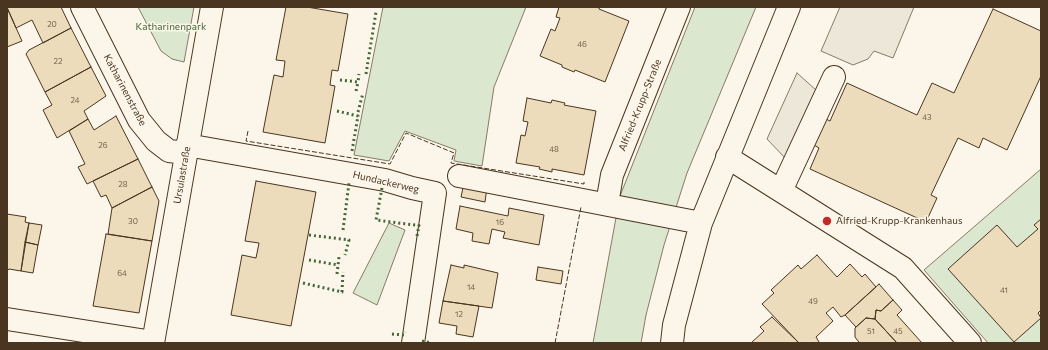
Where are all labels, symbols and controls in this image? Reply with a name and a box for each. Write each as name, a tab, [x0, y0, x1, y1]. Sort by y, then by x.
house number: 20	[47, 19, 57, 29]
park label: Katharinenpark	[136, 21, 206, 33]
house number: 46	[577, 39, 587, 49]
street label: Katharinenstraße	[101, 52, 149, 128]
house number: 22	[54, 56, 62, 66]
street label: Alfried-Krupp-Straße	[616, 57, 664, 153]
house number: 24	[70, 95, 80, 105]
house number: 43	[922, 112, 932, 122]
house number: 26	[98, 140, 108, 150]
house number: 48	[549, 144, 559, 154]
street label: Ursulastraße	[171, 145, 193, 205]
street label: Hundackerweg	[352, 169, 420, 195]
house number: 28	[118, 179, 128, 189]
marker: Alfried-Krupp-Krankenhaus	[821, 215, 833, 227]
place label: Alfried-Krupp-Krankenhaus	[836, 215, 962, 227]
house number: 30	[128, 216, 138, 226]
house number: 16	[496, 217, 504, 227]
house number: 64	[117, 268, 127, 278]
house number: 14	[467, 282, 475, 292]
house number: 41	[1000, 285, 1008, 295]
house number: 49	[808, 296, 818, 306]
house number: 12	[455, 309, 463, 319]
house number: 51	[867, 326, 875, 336]
house number: 45	[893, 326, 903, 336]

